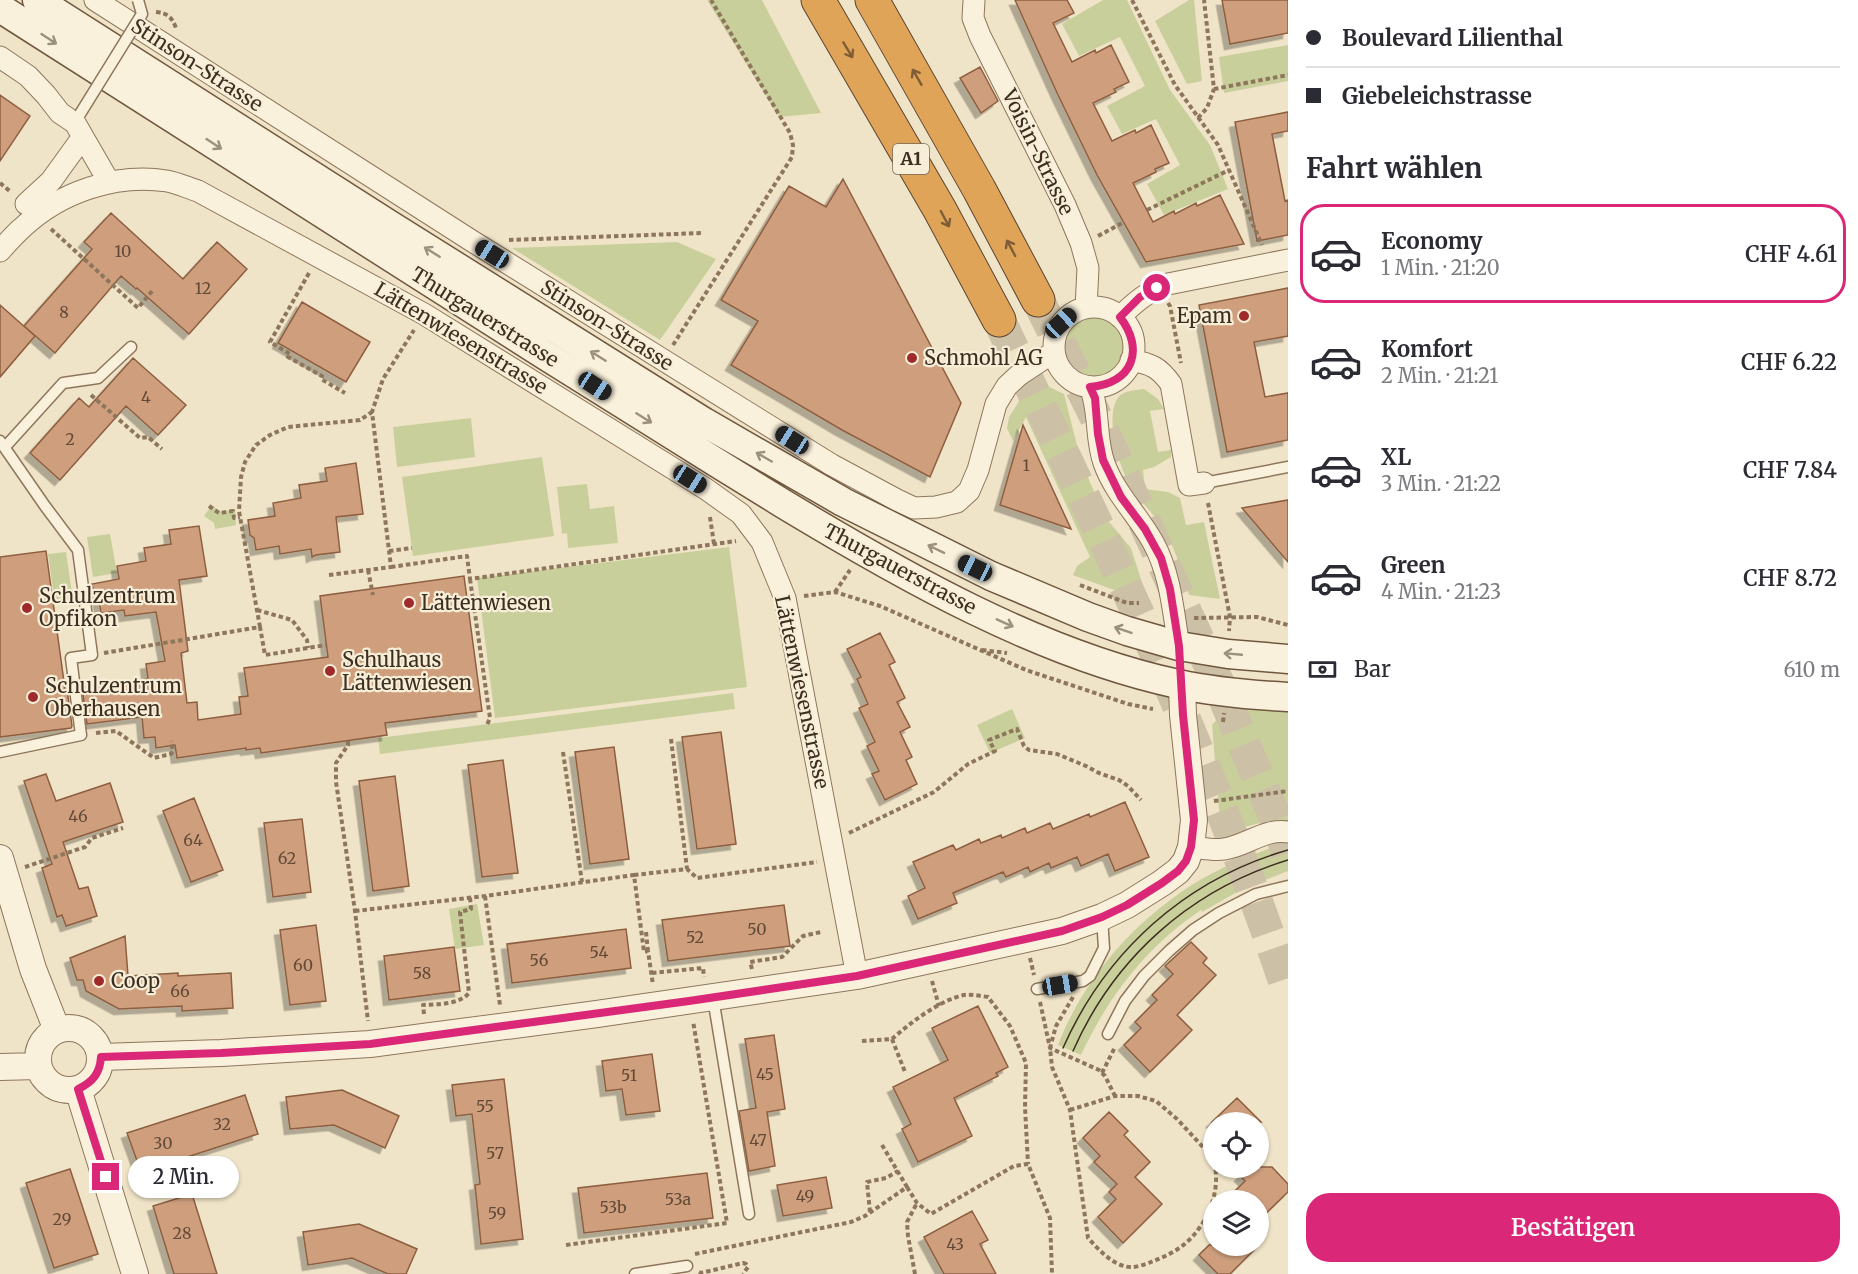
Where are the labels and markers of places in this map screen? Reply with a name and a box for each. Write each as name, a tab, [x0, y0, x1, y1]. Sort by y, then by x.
place label: Epam	[1176, 303, 1232, 328]
marker: Epam	[1237, 309, 1251, 323]
place label: Schmohl AG	[924, 345, 1043, 370]
marker: Schmohl AG	[905, 351, 919, 365]
place label: Schulzentrum Opfikon	[39, 583, 176, 631]
place label: Lättenwiesen	[421, 590, 551, 615]
marker: Lättenwiesen	[402, 596, 416, 610]
marker: Schulzentrum Opfikon	[20, 601, 34, 615]
place label: Schulhaus Lättenwiesen	[342, 647, 472, 695]
marker: Schulhaus Lättenwiesen	[323, 664, 337, 678]
place label: Schulzentrum Oberhausen	[45, 673, 182, 721]
marker: Schulzentrum Oberhausen	[26, 690, 40, 704]
place label: Coop	[111, 968, 160, 993]
marker: Coop	[92, 974, 106, 988]

